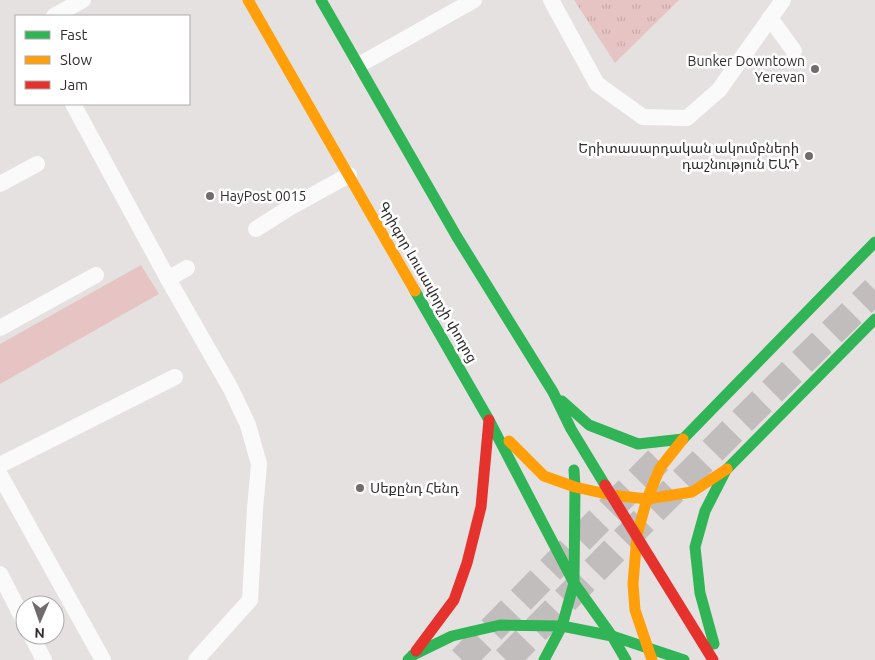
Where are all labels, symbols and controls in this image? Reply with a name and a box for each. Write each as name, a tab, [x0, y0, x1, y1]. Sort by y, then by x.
legend	[15, 15, 190, 105]
text: Fast	[60, 26, 88, 43]
text: Slow	[60, 51, 93, 68]
place label: Bunker Downtown Yerevan	[688, 53, 805, 85]
marker: Bunker Downtown Yerevan	[809, 63, 821, 75]
text: Jam	[60, 76, 88, 93]
place label: Երիտասարդական ակումբների դաշնություն ԵԱԴ	[578, 140, 799, 172]
marker: Երիտասարդական ակումբների դաշնություն ԵԱԴ	[803, 150, 815, 162]
place label: HayPost 0015	[220, 188, 306, 204]
marker: HayPost 0015	[204, 190, 216, 202]
street label: Գրիգոր Լուսավորչի փողոց	[375, 199, 481, 365]
place label: Սեքընդ Հենդ	[370, 480, 459, 496]
marker: Սեքընդ Հենդ	[354, 482, 366, 494]
north arrow	[15, 595, 65, 645]
text: N	[34, 625, 45, 641]

